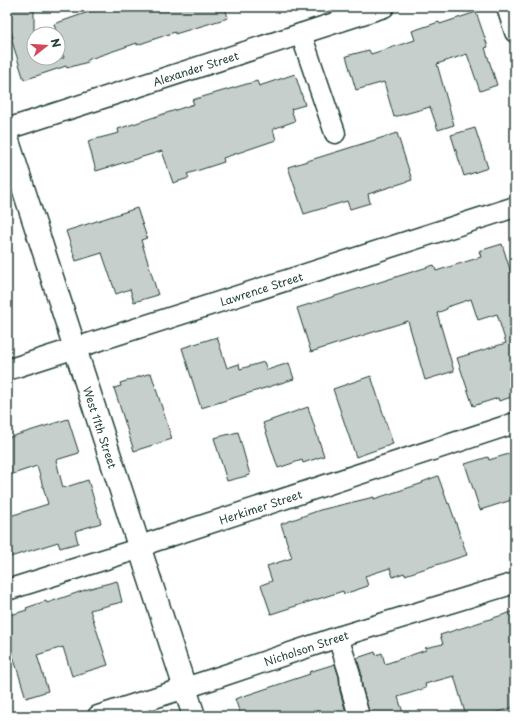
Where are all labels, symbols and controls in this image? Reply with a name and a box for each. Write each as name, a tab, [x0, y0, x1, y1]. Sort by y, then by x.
north arrow	[26, 26, 66, 66]
text: N	[47, 36, 66, 50]
street label: Alexander Street	[150, 46, 241, 90]
street label: Lawrence Street	[218, 267, 305, 310]
street label: West 11th Street	[79, 384, 122, 471]
street label: Herkimer Street	[217, 485, 305, 528]
street label: Nicholson Street	[262, 626, 351, 670]

